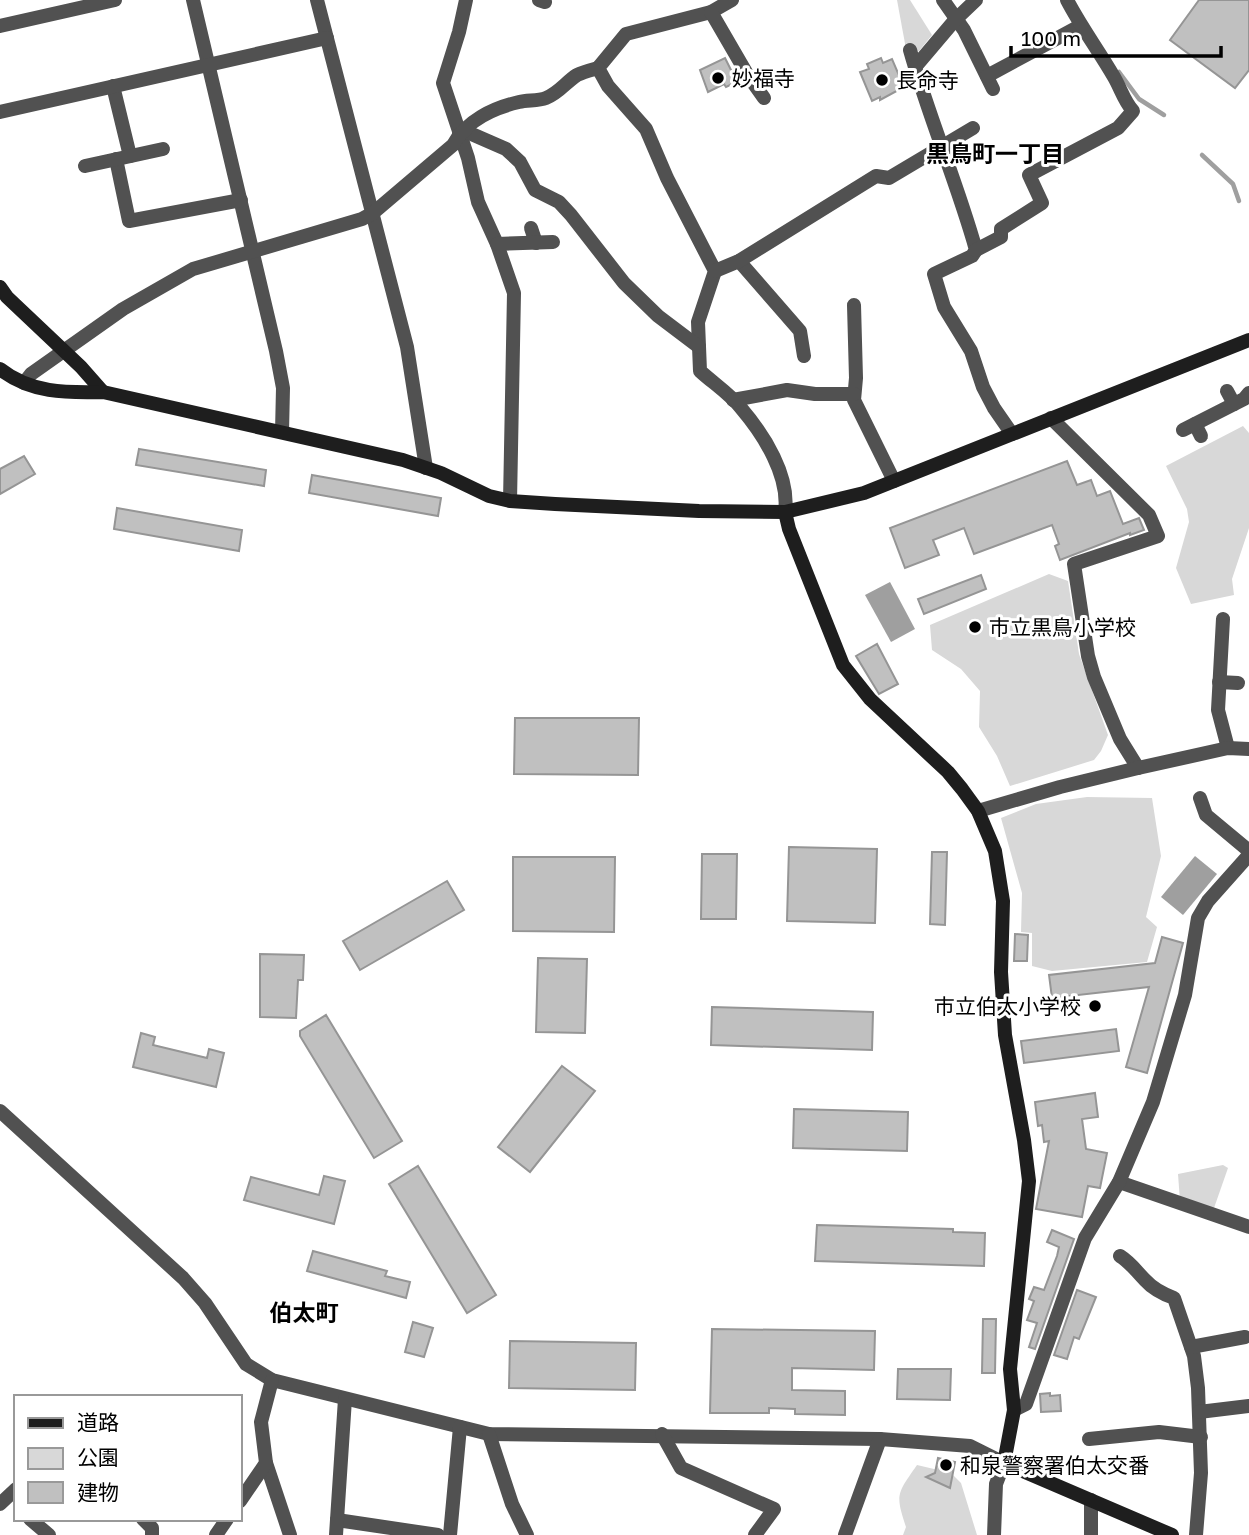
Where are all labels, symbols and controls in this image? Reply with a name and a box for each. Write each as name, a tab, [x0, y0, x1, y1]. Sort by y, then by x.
scale bar	[1011, 14, 1221, 58]
text: 100 m	[1021, 25, 1081, 51]
place label: 妙福寺	[732, 65, 795, 91]
place label: 長命寺	[896, 67, 959, 93]
marker: 妙福寺	[710, 70, 726, 86]
marker: 長命寺	[874, 72, 890, 88]
district label: 黒鳥町一丁目	[926, 139, 1064, 167]
place label: 市立黒鳥小学校	[989, 614, 1136, 640]
marker: 市立黒鳥小学校	[967, 619, 983, 635]
place label: 市立伯太小学校	[934, 993, 1081, 1019]
marker: 市立伯太小学校	[1087, 998, 1103, 1014]
district label: 伯太町	[270, 1298, 339, 1326]
legend	[14, 1395, 242, 1521]
text: 道路	[77, 1409, 119, 1435]
text: 公園	[77, 1444, 119, 1470]
place label: 和泉警察署伯太交番	[960, 1452, 1149, 1478]
marker: 和泉警察署伯太交番	[938, 1457, 954, 1473]
text: 建物	[77, 1479, 119, 1505]

